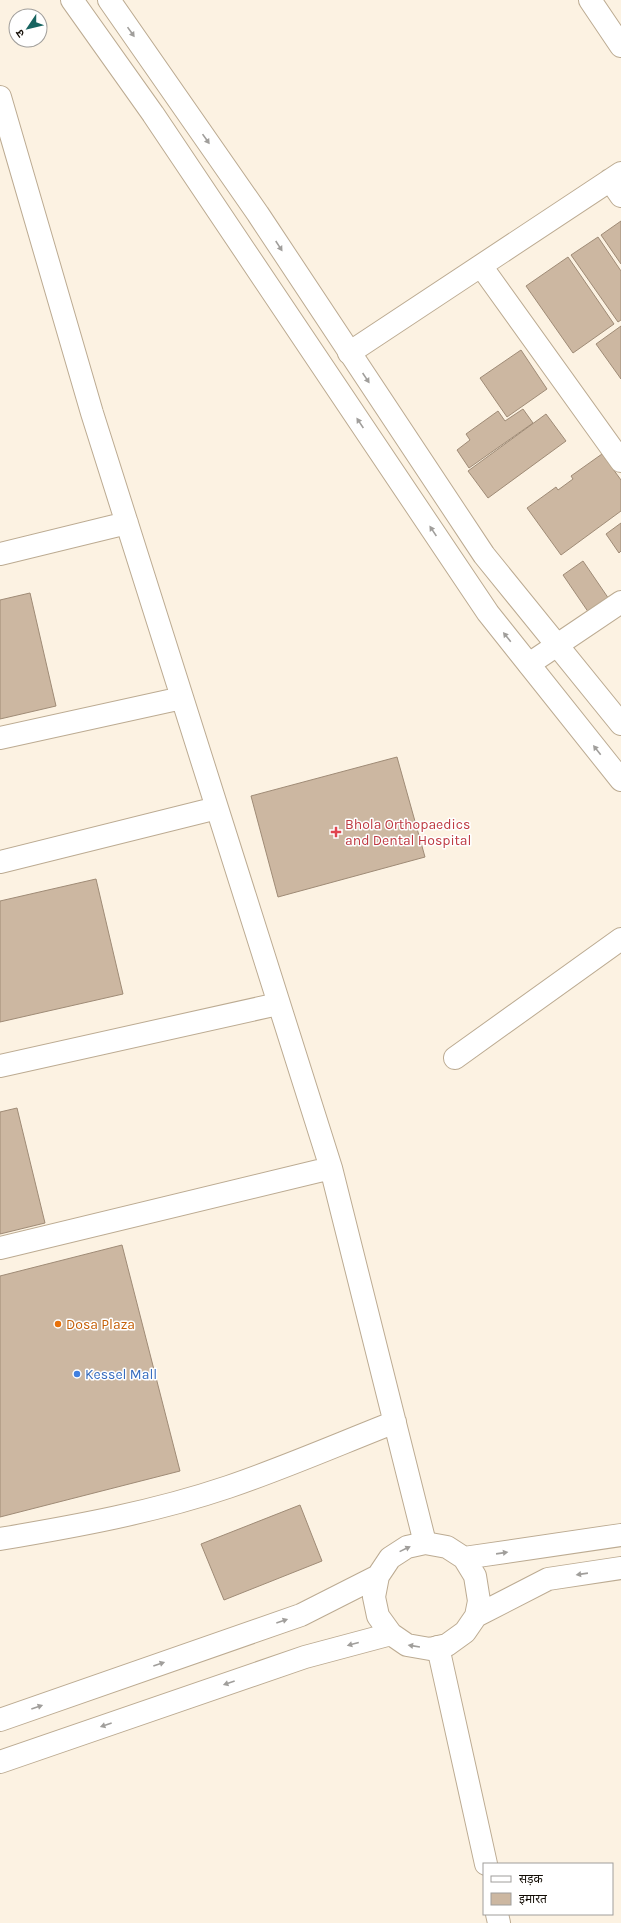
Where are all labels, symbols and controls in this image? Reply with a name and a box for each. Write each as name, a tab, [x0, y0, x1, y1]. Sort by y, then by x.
north arrow	[8, 8, 48, 48]
text: उ	[13, 27, 27, 40]
one-way arrow	[127, 27, 135, 37]
one-way arrow	[202, 134, 210, 144]
one-way arrow	[275, 241, 283, 251]
one-way arrow	[362, 373, 370, 383]
one-way arrow	[356, 417, 364, 428]
one-way arrow	[429, 525, 437, 536]
one-way arrow	[503, 631, 512, 642]
one-way arrow	[592, 744, 601, 755]
place label: Bhola Orthopaedics and Dental Hospital	[345, 816, 471, 849]
marker: Bhola Orthopaedics and Dental Hospital	[330, 826, 342, 838]
place label: Dosa Plaza	[66, 1316, 135, 1333]
marker: Dosa Plaza	[53, 1319, 63, 1329]
place label: Kessel Mall	[85, 1366, 157, 1383]
marker: Kessel Mall	[72, 1369, 82, 1379]
one-way arrow	[399, 1546, 411, 1552]
one-way arrow	[496, 1550, 508, 1556]
one-way arrow	[576, 1571, 588, 1577]
one-way arrow	[277, 1618, 289, 1624]
one-way arrow	[347, 1641, 359, 1647]
one-way arrow	[408, 1643, 420, 1649]
one-way arrow	[154, 1661, 166, 1667]
one-way arrow	[223, 1680, 235, 1686]
one-way arrow	[31, 1704, 43, 1710]
one-way arrow	[100, 1723, 112, 1729]
legend	[483, 1863, 613, 1915]
text: सड़क	[519, 1872, 544, 1886]
text: इमारत	[519, 1892, 548, 1906]

